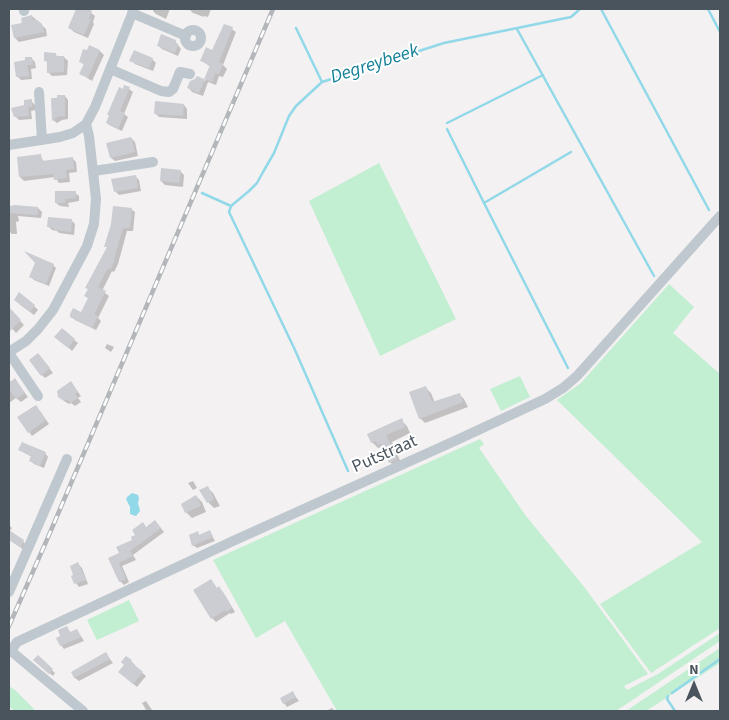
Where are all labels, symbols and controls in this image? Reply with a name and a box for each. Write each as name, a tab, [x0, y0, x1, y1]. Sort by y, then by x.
water label: Degreybeek	[328, 40, 422, 90]
street label: Putstraat	[349, 431, 421, 479]
north arrow	[669, 660, 719, 710]
text: N	[689, 660, 699, 680]

